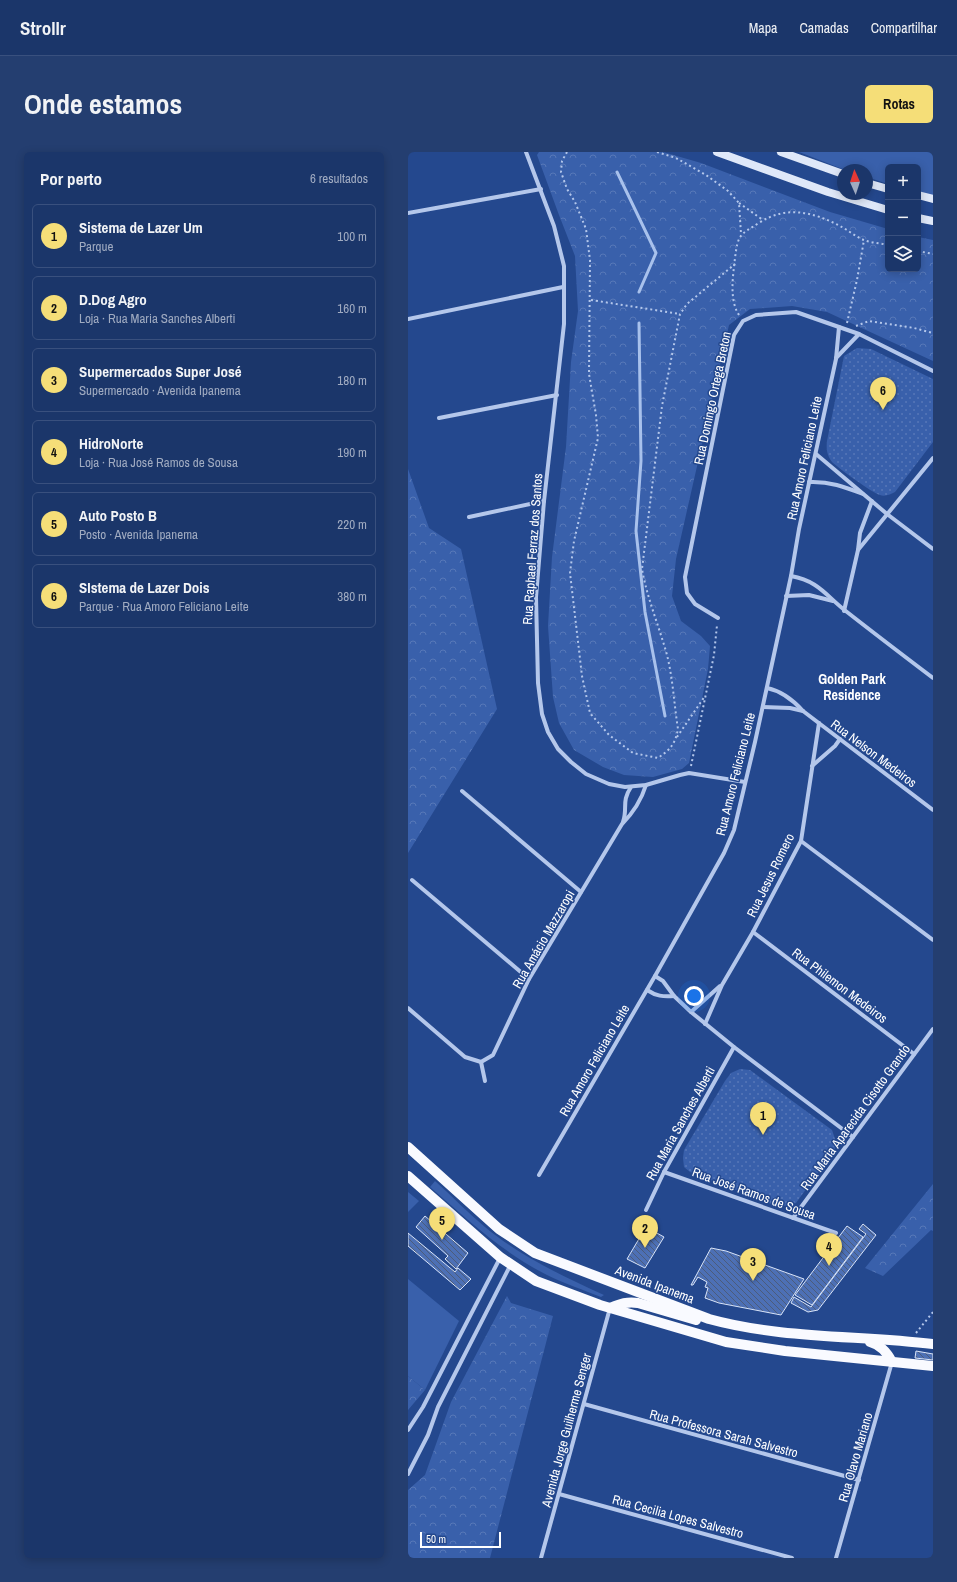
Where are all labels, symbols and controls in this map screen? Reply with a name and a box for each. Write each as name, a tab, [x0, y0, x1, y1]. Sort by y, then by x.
text: Strollr	[20, 15, 66, 41]
text: Mapa	[749, 19, 778, 37]
text: Camadas	[800, 19, 849, 37]
text: Compartilhar	[871, 19, 937, 37]
text: Onde estamos	[24, 85, 182, 123]
button: Rotas	[865, 85, 933, 123]
north arrow	[837, 164, 873, 200]
map controls	[885, 164, 921, 272]
button: +	[885, 164, 921, 200]
text: Por perto	[40, 167, 102, 190]
text: 6 resultados	[310, 170, 368, 187]
button: −	[885, 200, 921, 236]
text: Sistema de Lazer Um	[79, 217, 203, 238]
text: 1	[51, 228, 57, 245]
text: 100 m	[337, 228, 367, 245]
button: layers	[885, 236, 921, 272]
text: Parque	[79, 238, 113, 255]
text: D.Dog Agro	[79, 289, 147, 310]
text: 2	[51, 300, 57, 317]
text: 160 m	[337, 300, 367, 317]
text: Loja · Rua Maria Sanches Alberti	[79, 310, 235, 327]
street label: Rua Domingo Ortega Breton	[690, 330, 735, 466]
text: Supermercados Super José	[79, 361, 242, 382]
text: 3	[51, 372, 57, 389]
text: 180 m	[337, 372, 367, 389]
pin: 6	[870, 377, 896, 410]
text: Supermercado · Avenida Ipanema	[79, 382, 241, 399]
street label: Rua Amoro Feliciano Leite	[783, 394, 826, 522]
text: HidroNorte	[79, 433, 143, 454]
text: 4	[51, 444, 57, 461]
text: 190 m	[337, 444, 367, 461]
text: Loja · Rua José Ramos de Sousa	[79, 454, 238, 471]
street label: Rua Raphael Ferraz dos Santos	[519, 473, 546, 625]
text: Auto Posto B	[79, 505, 157, 526]
text: 5	[51, 516, 57, 533]
text: 220 m	[337, 516, 367, 533]
text: Posto · Avenida Ipanema	[79, 526, 198, 543]
text: SIstema de Lazer Dois	[79, 577, 210, 598]
text: 6	[51, 588, 57, 605]
text: 380 m	[337, 588, 367, 605]
text: Parque · Rua Amoro Feliciano Leite	[79, 598, 249, 615]
district label: Golden Park Residence	[818, 670, 886, 704]
street label: Rua Amoro Feliciano Leite	[712, 711, 759, 837]
street label: Rua Nelson Medeiros	[827, 716, 920, 791]
street label: Rua Jesus Romero	[743, 830, 798, 920]
street label: Rua Amácio Mazzaropi	[508, 887, 579, 991]
street label: Rua Philemon Medeiros	[789, 944, 891, 1027]
your location	[684, 986, 704, 1006]
street label: Rua Amoro Feliciano Leite	[555, 1001, 633, 1119]
street label: Rua Maria Aparecida Cisotto Grando	[797, 1041, 914, 1193]
street label: Rua Maria Sanches Alberti	[642, 1063, 719, 1183]
pin: 1	[750, 1102, 776, 1135]
street label: Rua José Ramos de Sousa	[690, 1163, 818, 1224]
pin: 5	[429, 1207, 455, 1240]
pin: 2	[632, 1215, 658, 1248]
pin: 4	[816, 1233, 842, 1266]
pin: 3	[740, 1248, 766, 1281]
street label: Avenida Ipanema	[612, 1261, 697, 1307]
street label: Avenida Jorge Guilherme Senger	[537, 1351, 595, 1510]
street label: Rua Professora Sarah Salvestro	[648, 1405, 800, 1461]
street label: Rua Olavo Mariano	[835, 1410, 876, 1504]
street label: Rua Cecilia Lopes Salvestro	[610, 1491, 745, 1542]
scale bar	[420, 1530, 501, 1549]
text: 50 m	[426, 1532, 446, 1546]

